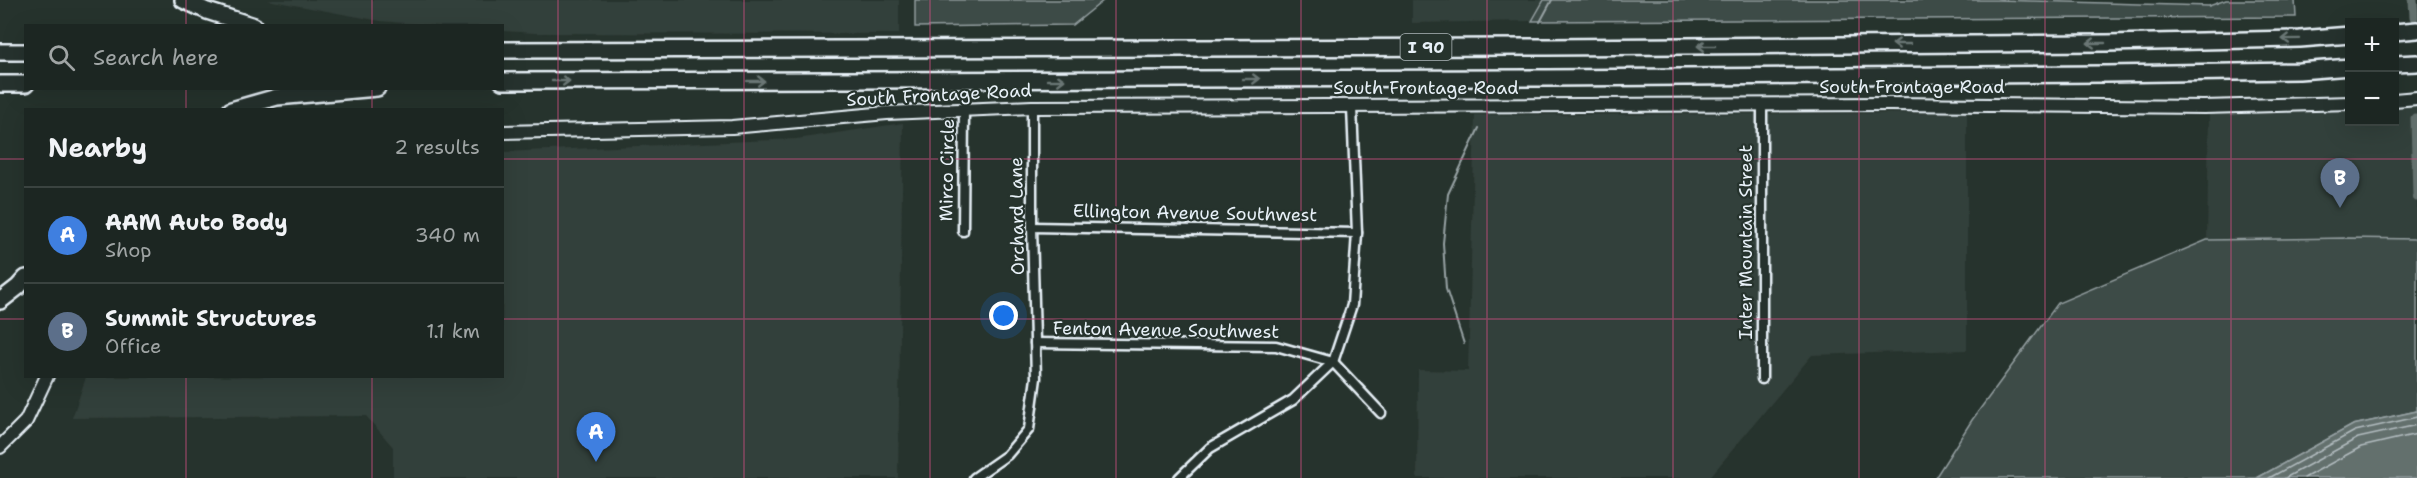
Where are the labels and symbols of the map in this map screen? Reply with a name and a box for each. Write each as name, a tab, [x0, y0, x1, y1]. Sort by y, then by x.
road number: I 90	[1400, 34, 1452, 60]
one-way arrow	[2282, 34, 2302, 45]
one-way arrow	[2087, 37, 2107, 49]
one-way arrow	[1892, 38, 1912, 50]
one-way arrow	[1697, 40, 1717, 52]
one-way arrow	[1240, 73, 1260, 85]
one-way arrow	[1045, 74, 1065, 86]
one-way arrow	[550, 75, 570, 87]
one-way arrow	[745, 75, 765, 86]
street label: South Frontage Road	[1819, 75, 2005, 99]
street label: South Frontage Road	[1333, 76, 1519, 100]
street label: South Frontage Road	[846, 78, 1032, 112]
street label: Mirco Circle	[934, 118, 960, 222]
street label: Inter Mountain Street	[1734, 144, 1758, 339]
street label: Orchard Lane	[1004, 157, 1030, 275]
pin: B	[2320, 158, 2360, 208]
street label: Ellington Avenue Southwest	[1073, 199, 1317, 227]
your location	[989, 301, 1018, 330]
street label: Fenton Avenue Southwest	[1053, 316, 1279, 344]
pin: A	[576, 412, 616, 462]

